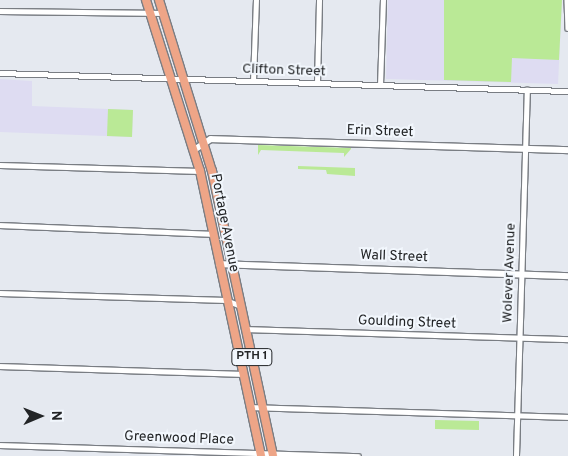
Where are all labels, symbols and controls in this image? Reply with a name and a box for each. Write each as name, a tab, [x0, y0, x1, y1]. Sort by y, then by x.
street label: Clifton Street	[242, 61, 326, 81]
street label: Erin Street	[346, 122, 414, 142]
street label: Portage Avenue	[206, 172, 242, 274]
street label: Wolever Avenue	[500, 222, 520, 324]
street label: Wall Street	[360, 247, 428, 267]
street label: Goulding Street	[358, 313, 456, 333]
road number: PTH 1	[231, 348, 273, 367]
north arrow	[15, 391, 65, 441]
text: N	[47, 411, 64, 421]
street label: Greenwood Place	[124, 429, 234, 449]

